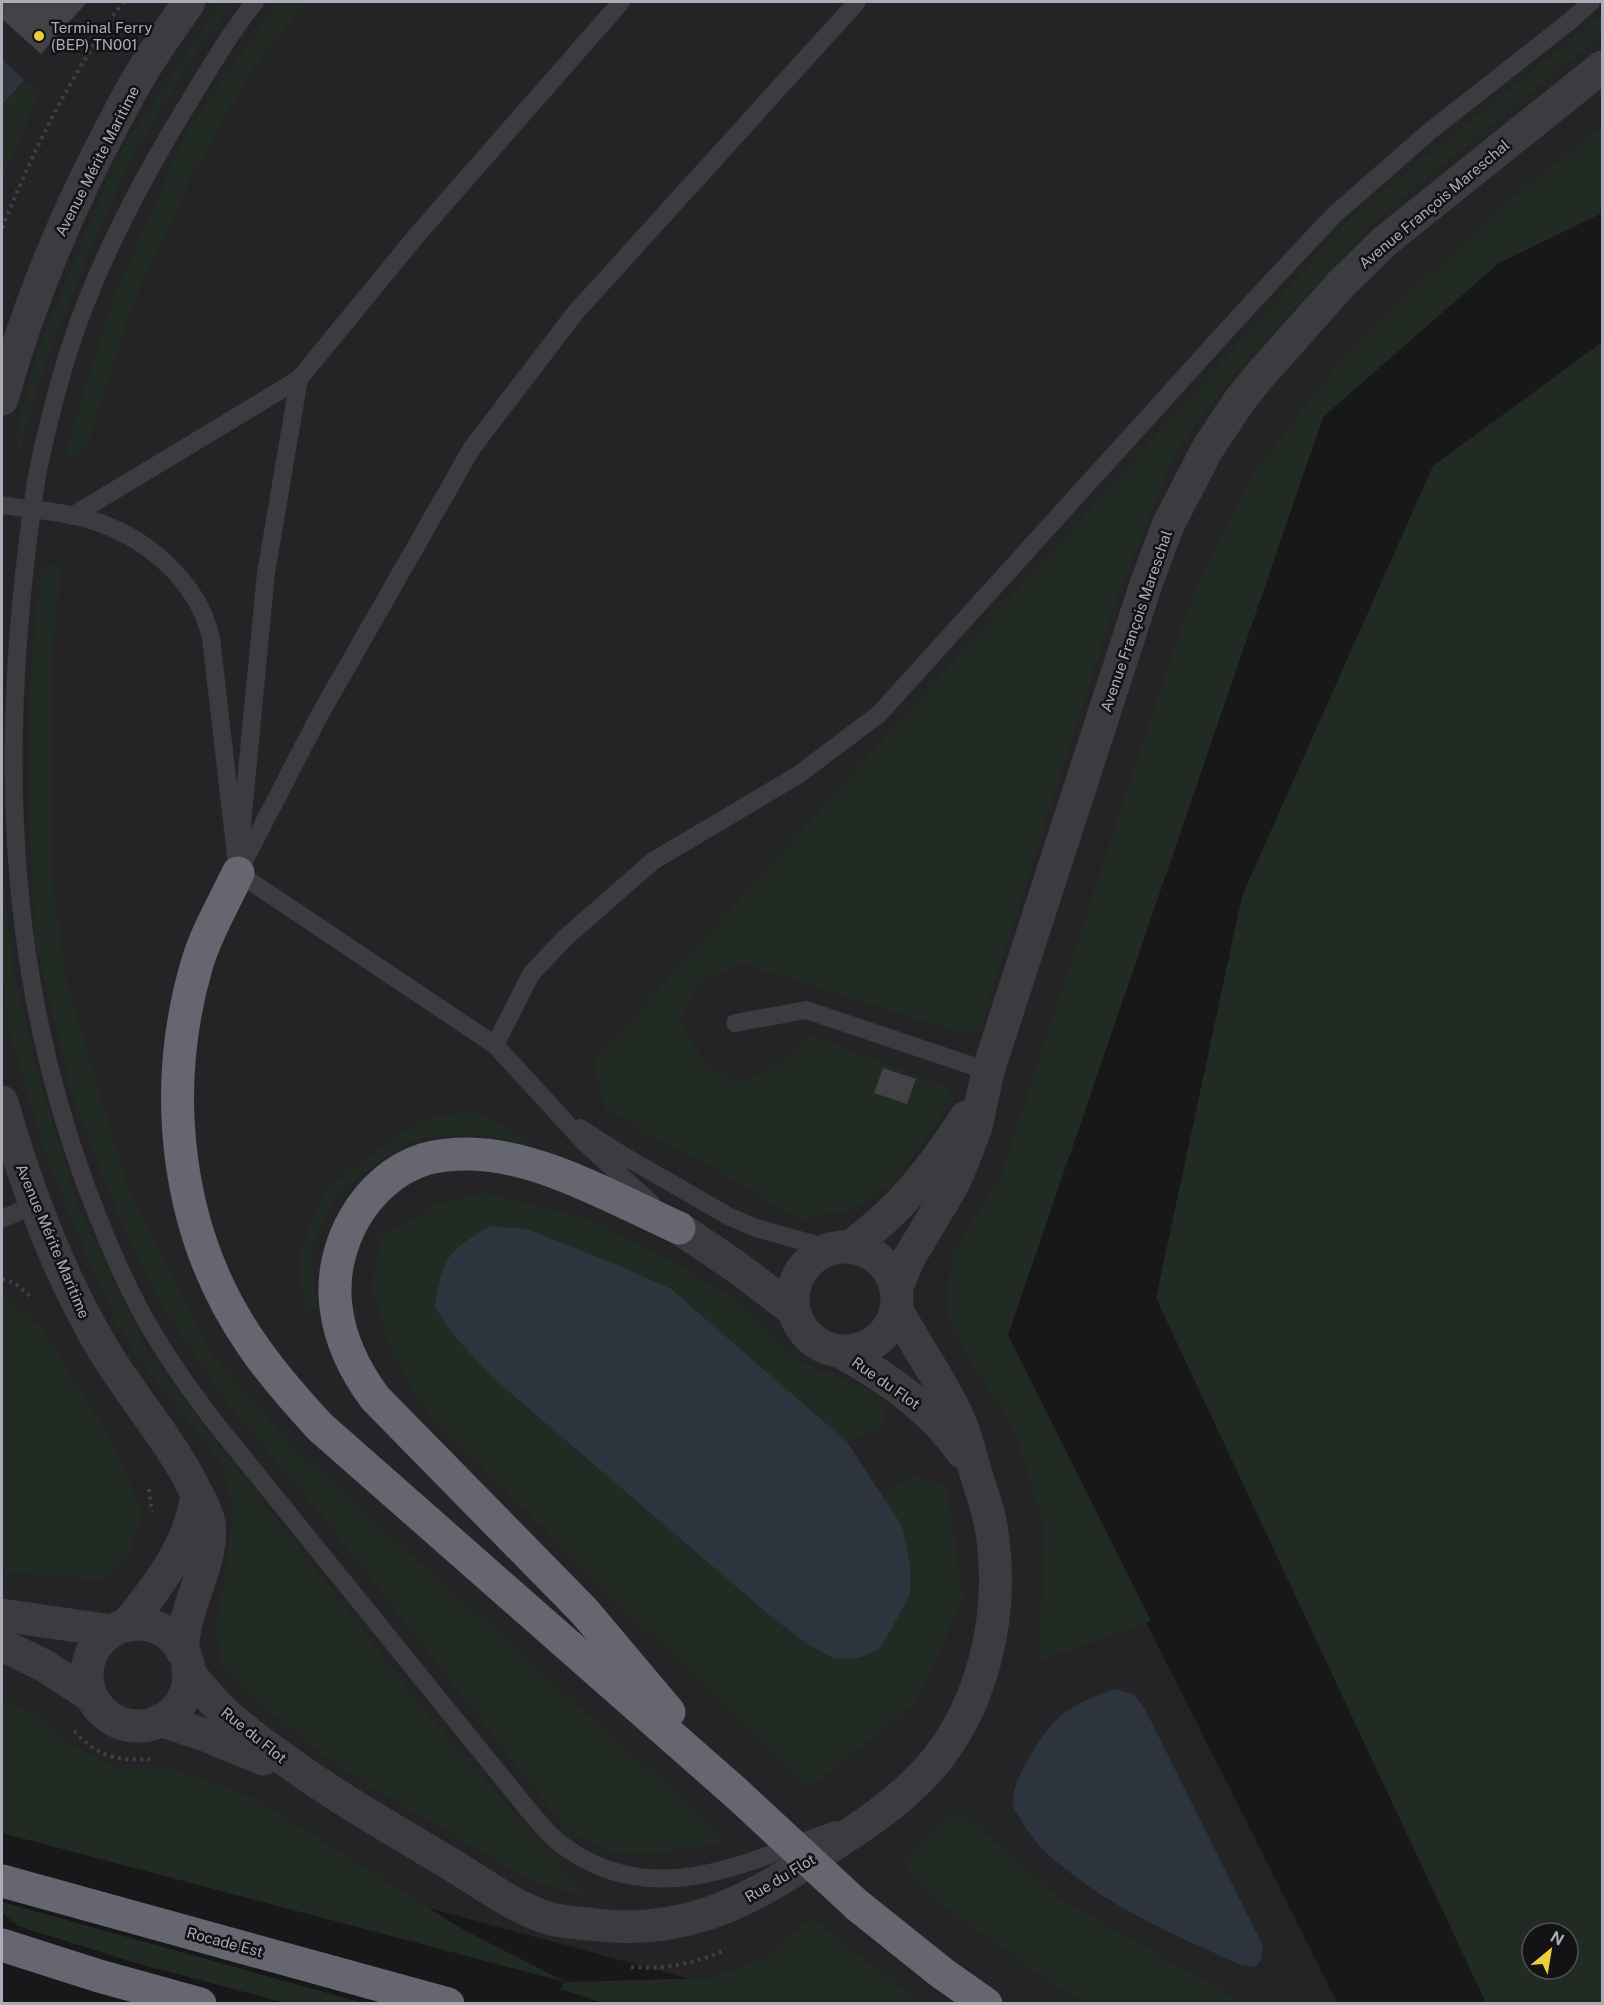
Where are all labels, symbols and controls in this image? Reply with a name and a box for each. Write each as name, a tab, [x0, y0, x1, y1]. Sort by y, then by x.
place label: Terminal Ferry (BEP) TN001	[51, 19, 152, 53]
marker: Terminal Ferry (BEP) TN001	[32, 29, 46, 43]
street label: Avenue Mérite Maritime	[52, 83, 142, 239]
street label: Avenue François Mareschal	[1355, 136, 1513, 272]
street label: Avenue François Mareschal	[1097, 528, 1175, 714]
street label: Avenue Mérite Maritime	[13, 1161, 93, 1321]
street label: Rue du Flot	[849, 1353, 923, 1413]
street label: Rue du Flot	[218, 1704, 290, 1767]
street label: Rue du Flot	[742, 1850, 818, 1906]
north arrow	[1520, 1921, 1580, 1981]
street label: Rocade Est	[185, 1924, 265, 1960]
text: N	[1547, 1927, 1567, 1950]

